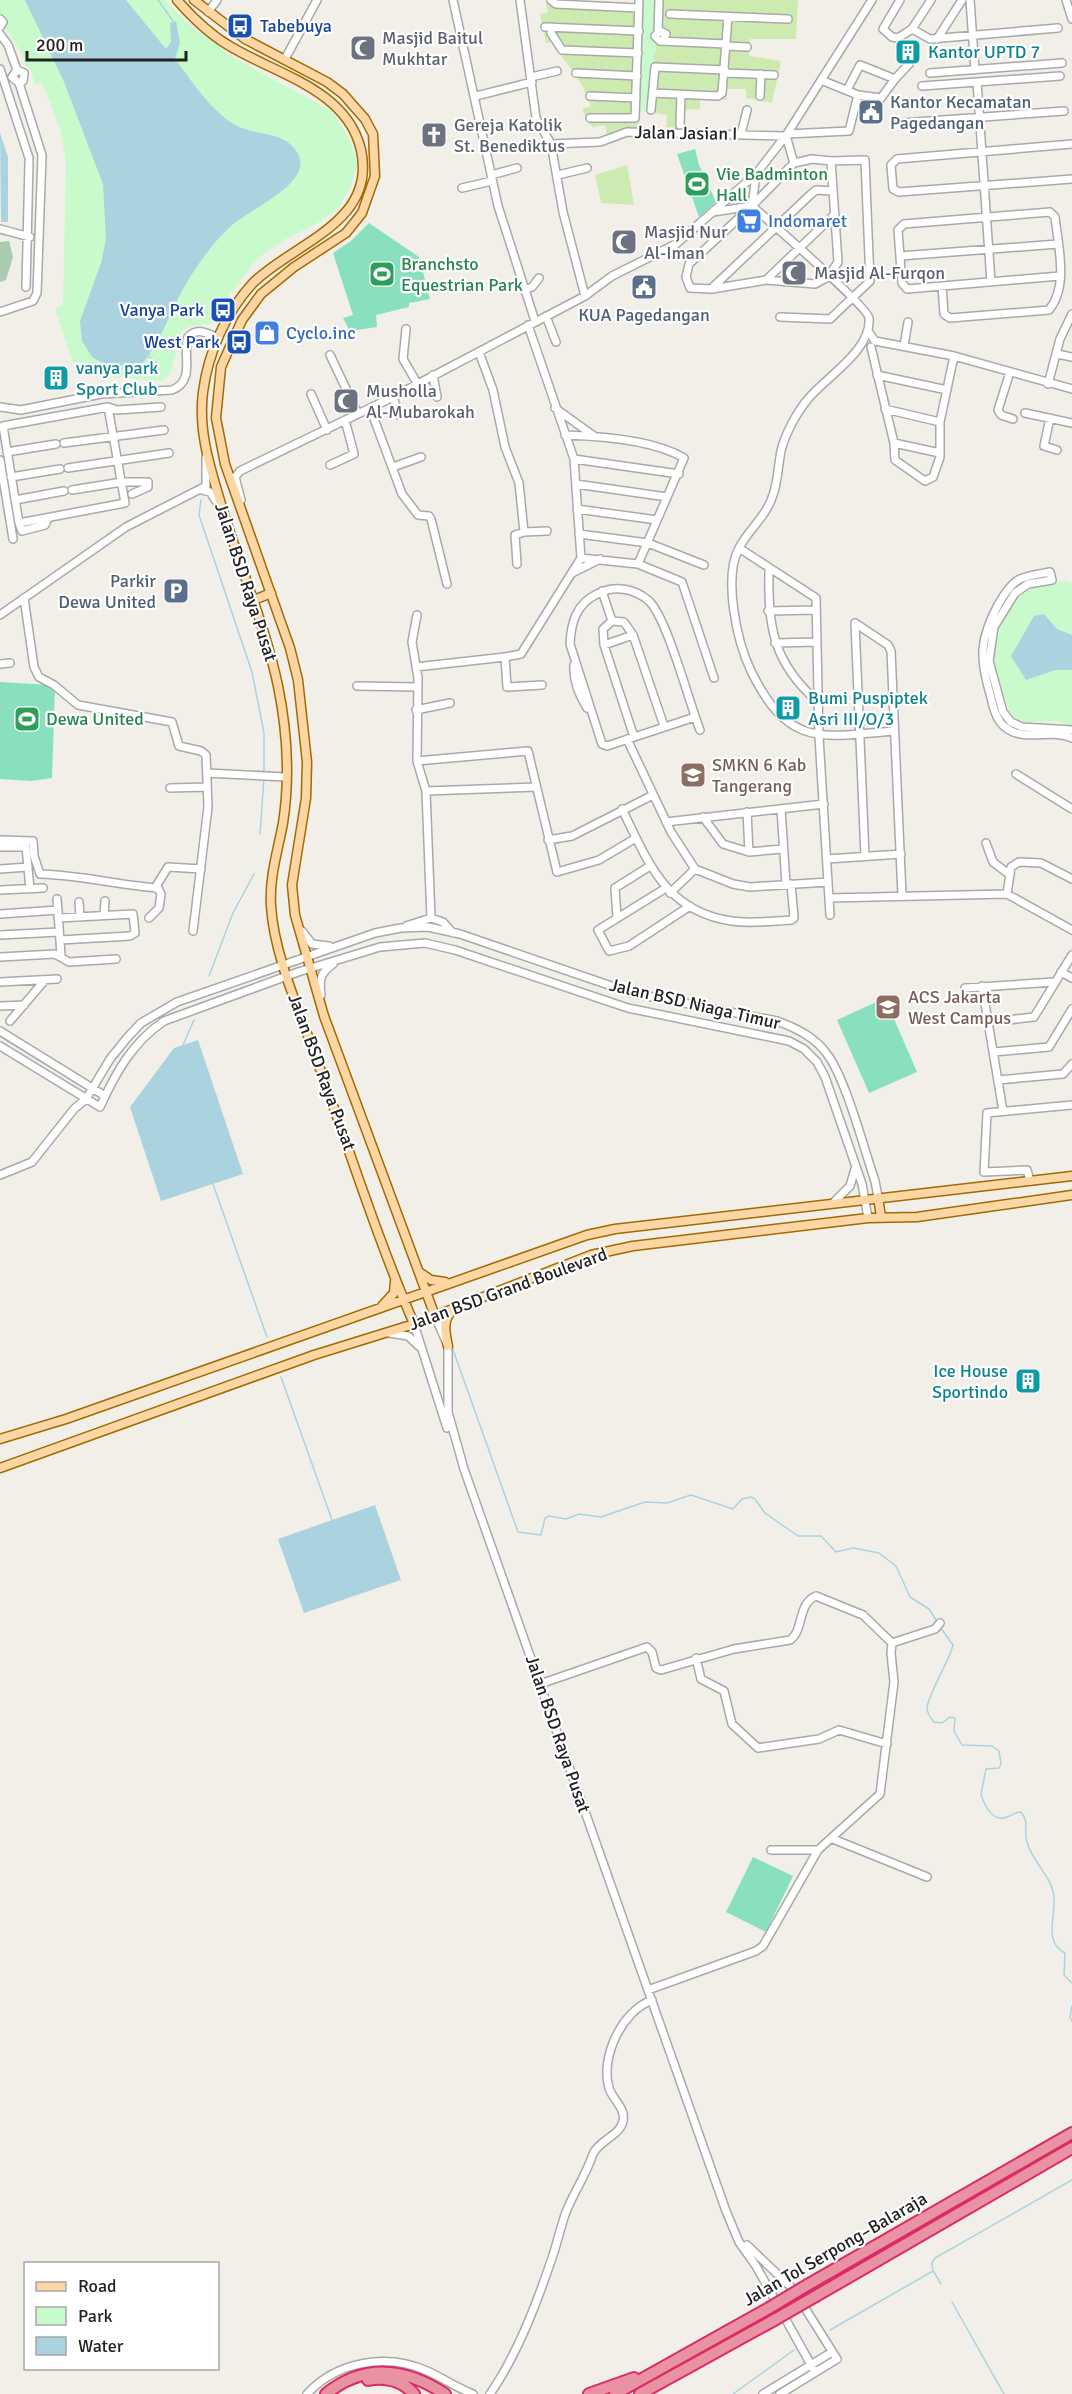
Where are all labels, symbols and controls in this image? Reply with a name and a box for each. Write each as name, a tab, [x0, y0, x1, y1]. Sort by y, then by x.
bus stop icon: Tabebuya	[225, 11, 255, 41]
place label: Tabebuya	[260, 15, 332, 37]
scale bar	[27, 24, 186, 62]
place label: Masjid Baitul Mukhtar	[382, 27, 483, 70]
mosque icon: Masjid Baitul Mukhtar	[348, 33, 378, 63]
text: 200 m	[36, 34, 83, 56]
building icon: Kantor UPTD 7	[893, 37, 923, 67]
place label: Kantor UPTD 7	[928, 41, 1040, 63]
place label: Kantor Kecamatan Pagedangan	[890, 91, 1031, 134]
public building icon: Kantor Kecamatan Pagedangan	[856, 97, 886, 127]
place label: Gereja Katolik St. Benediktus	[454, 114, 565, 157]
church icon: Gereja Katolik St. Benediktus	[419, 120, 449, 150]
street label: Jalan Jasian I	[634, 121, 738, 145]
place label: Vie Badminton Hall	[716, 163, 828, 206]
sports icon: Vie Badminton Hall	[682, 169, 712, 199]
supermarket icon: Indomaret	[734, 206, 764, 236]
place label: Indomaret	[768, 210, 847, 232]
place label: Masjid Nur Al-Iman	[644, 221, 728, 264]
mosque icon: Masjid Nur Al-Iman	[609, 227, 639, 257]
place label: Branchsto Equestrian Park	[401, 253, 523, 296]
mosque icon: Masjid Al-Furqon	[779, 258, 809, 288]
sports icon: Branchsto Equestrian Park	[367, 259, 397, 289]
place label: Masjid Al-Furqon	[814, 262, 945, 284]
public building icon: KUA Pagedangan	[629, 272, 659, 302]
bus stop icon: Vanya Park	[208, 295, 238, 325]
place label: Vanya Park	[120, 299, 204, 321]
place label: KUA Pagedangan	[578, 304, 710, 326]
shop icon: Cyclo.inc	[252, 318, 282, 348]
place label: Cyclo.inc	[286, 322, 356, 344]
bus stop icon: West Park	[224, 327, 254, 357]
place label: West Park	[144, 331, 220, 353]
place label: vanya park Sport Club	[76, 357, 158, 400]
building icon: vanya park Sport Club	[41, 363, 71, 393]
place label: Musholla Al-Mubarokah	[366, 380, 475, 423]
mosque icon: Musholla Al-Mubarokah	[331, 386, 361, 416]
street label: Jalan BSD Raya Pusat	[210, 500, 282, 664]
place label: Parkir Dewa United	[58, 570, 156, 613]
parking icon: Parkir Dewa United	[161, 576, 191, 606]
place label: Bumi Puspiptek Asri III/O/3	[808, 687, 928, 730]
building icon: Bumi Puspiptek Asri III/O/3	[773, 693, 803, 723]
sports icon: Dewa United	[12, 704, 42, 734]
place label: Dewa United	[46, 708, 144, 730]
place label: SMKN 6 Kab Tangerang	[712, 754, 806, 797]
school or university icon: SMKN 6 Kab Tangerang	[678, 760, 708, 790]
street label: Jalan BSD Niaga Timur	[607, 974, 783, 1034]
place label: ACS Jakarta West Campus	[908, 986, 1011, 1029]
street label: Jalan BSD Raya Pusat	[283, 991, 361, 1153]
school or university icon: ACS Jakarta West Campus	[873, 992, 903, 1022]
street label: Jalan BSD Grand Boulevard	[406, 1243, 610, 1335]
place label: Ice House Sportindo	[932, 1360, 1008, 1403]
building icon: Ice House Sportindo	[1013, 1366, 1043, 1396]
street label: Jalan BSD Raya Pusat	[521, 1652, 595, 1816]
street label: Jalan Tol Serpong–Balaraja	[739, 2187, 931, 2311]
legend	[24, 2262, 219, 2370]
text: Road	[78, 2275, 117, 2297]
text: Park	[78, 2305, 113, 2327]
text: Water	[78, 2335, 124, 2357]

